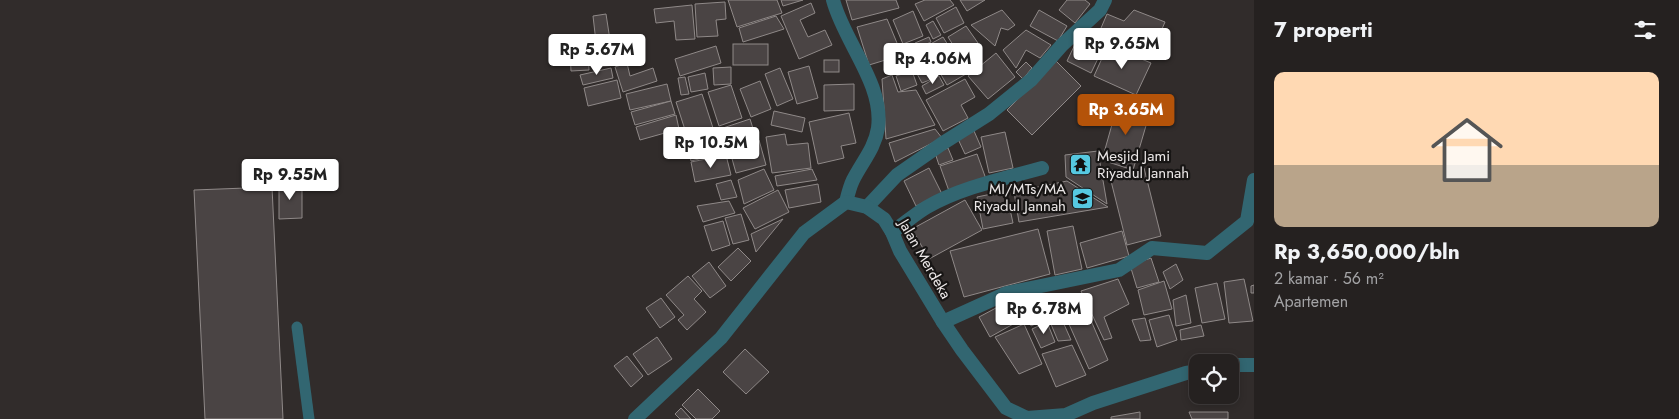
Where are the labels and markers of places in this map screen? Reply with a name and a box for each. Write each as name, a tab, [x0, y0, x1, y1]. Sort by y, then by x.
pin: Rp 9.65M	[1070, 28, 1174, 70]
pin: Rp 5.67M	[545, 34, 649, 76]
pin: Rp 4.06M	[881, 42, 985, 85]
pin: Rp 3.65M	[1074, 94, 1178, 136]
pin: Rp 10.5M	[659, 126, 763, 169]
place label: Mesjid Jami Riyadul Jannah	[1097, 145, 1189, 184]
temple icon: Mesjid Jami Riyadul Jannah	[1069, 153, 1093, 177]
pin: Rp 9.55M	[238, 158, 342, 201]
place label: MI/MTs/MA Riyadul Jannah	[974, 178, 1066, 217]
school or university icon: MI/MTs/MA Riyadul Jannah	[1070, 186, 1094, 210]
pin: Rp 6.78M	[992, 292, 1096, 335]

